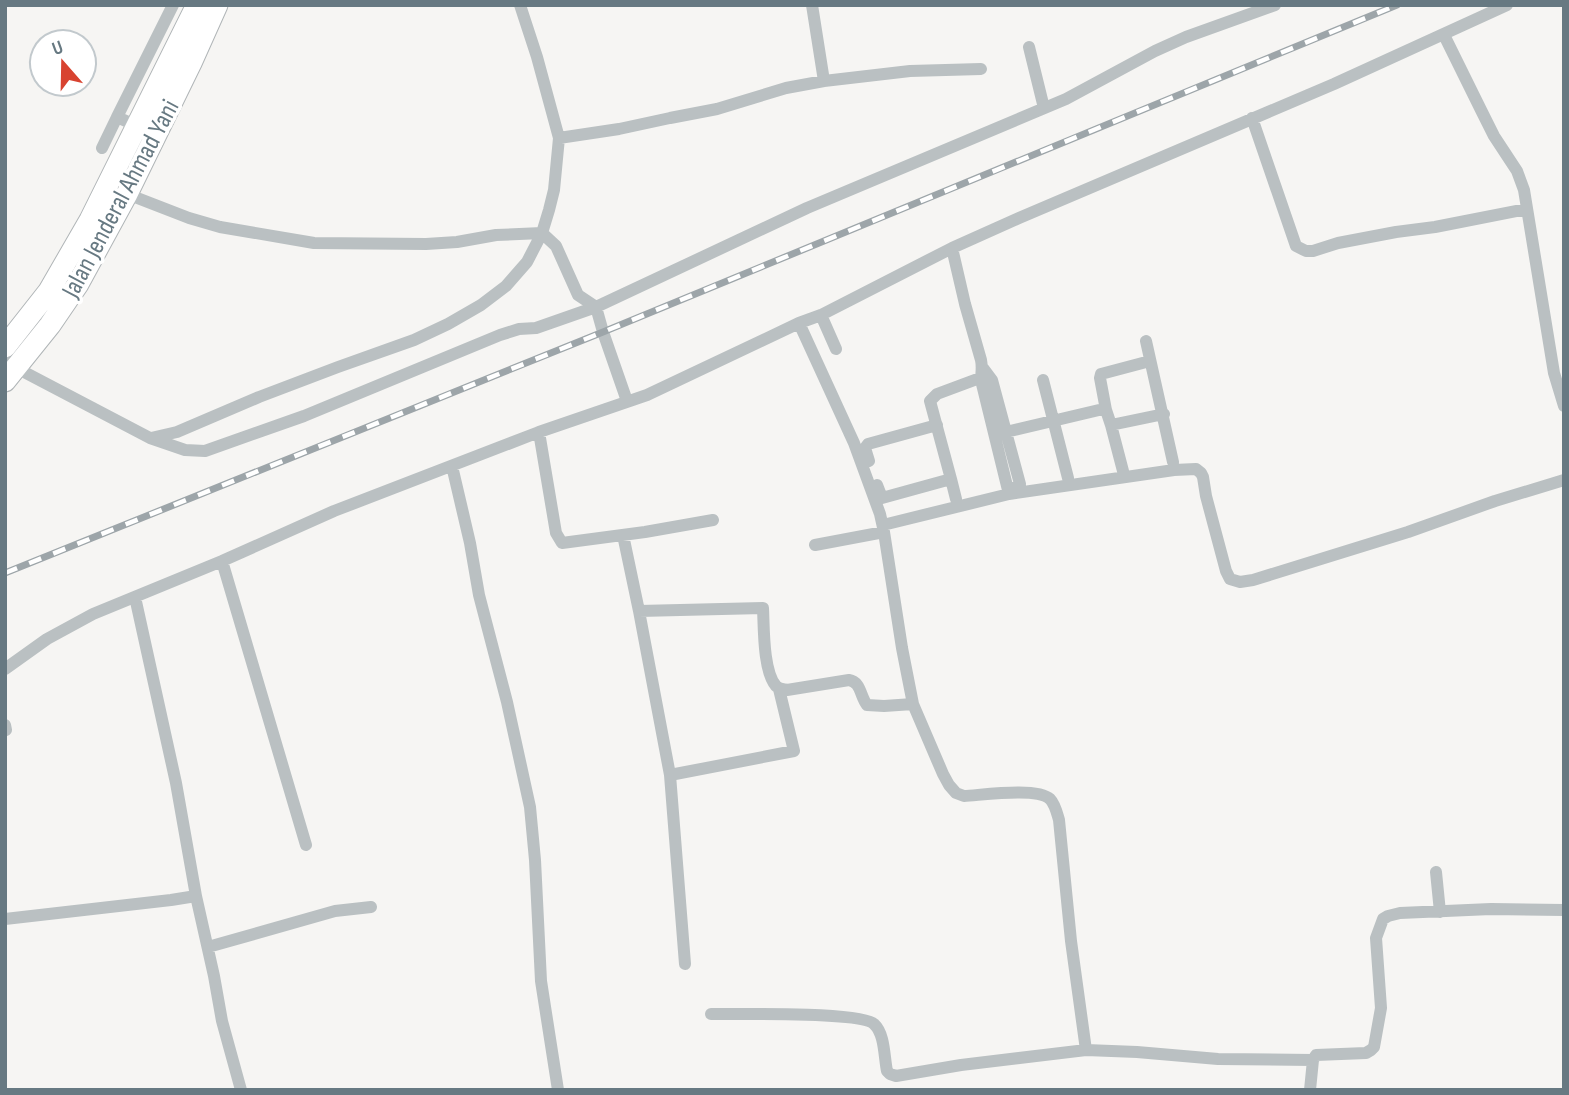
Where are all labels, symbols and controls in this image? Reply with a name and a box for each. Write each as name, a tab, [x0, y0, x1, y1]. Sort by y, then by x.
north arrow	[28, 28, 98, 98]
text: U	[49, 36, 66, 61]
street label: Jalan Jenderal Ahmad Yani	[55, 95, 186, 304]

